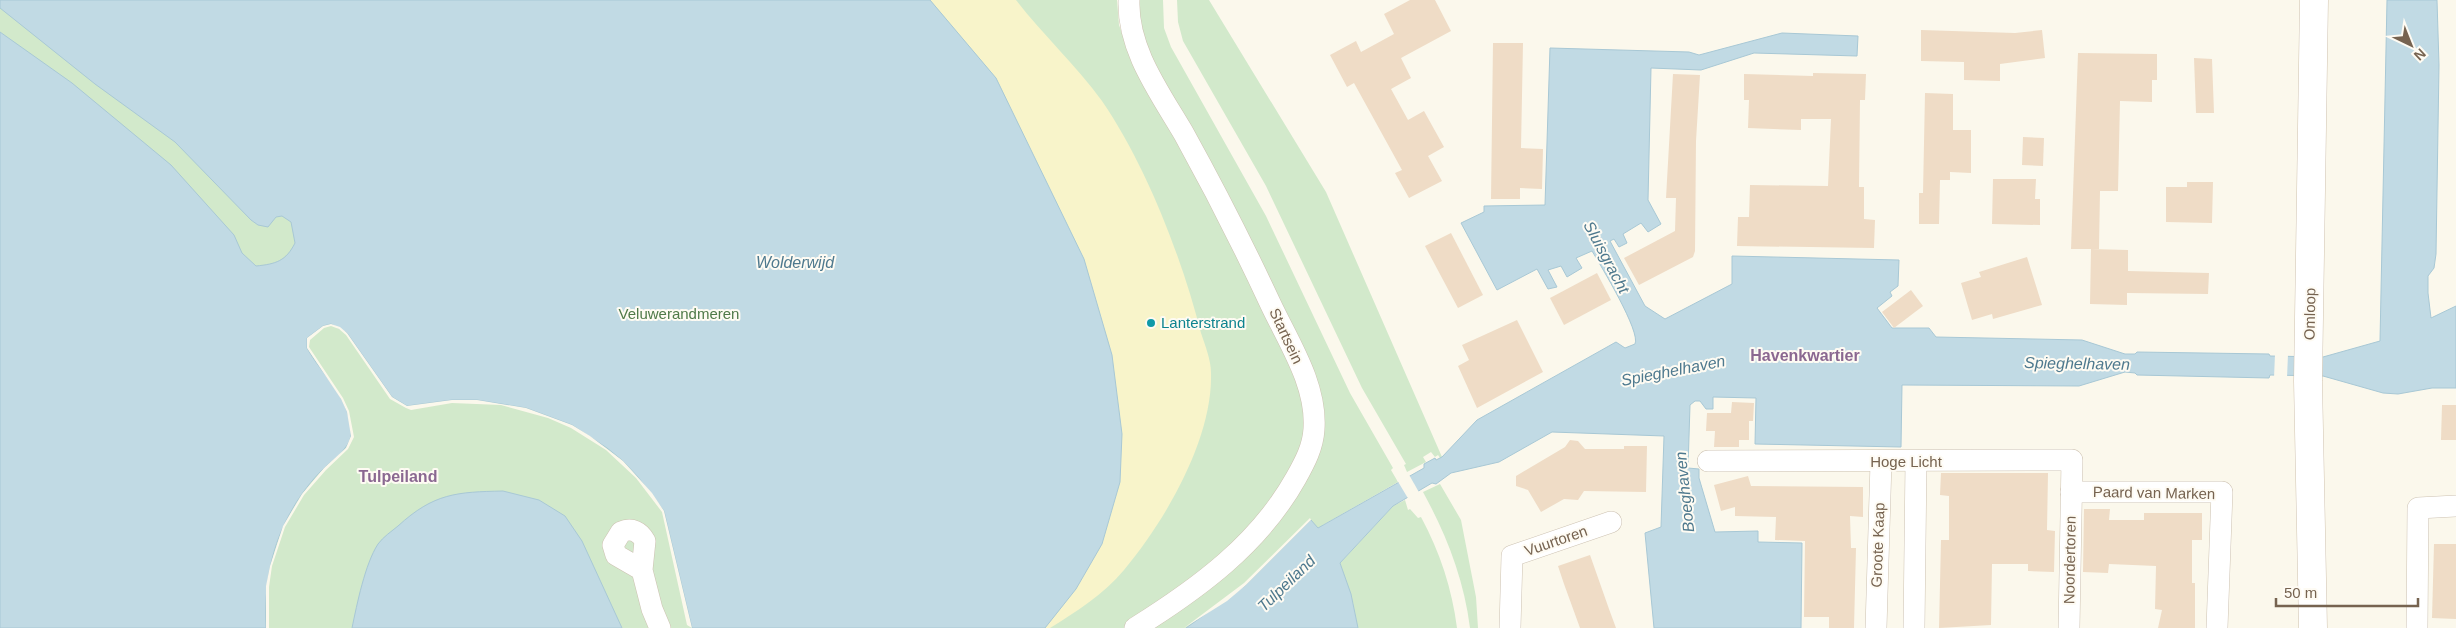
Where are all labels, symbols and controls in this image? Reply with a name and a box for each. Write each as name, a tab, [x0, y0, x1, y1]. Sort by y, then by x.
north arrow	[2386, 20, 2436, 70]
text: N	[2411, 45, 2429, 64]
water label: Sluisgracht	[1580, 218, 1633, 297]
water label: Wolderwijd	[756, 254, 835, 271]
street label: Omloop	[2301, 288, 2318, 340]
park label: Veluwerandmeren	[619, 305, 739, 322]
street label: Startsein	[1266, 305, 1307, 366]
place label: Lanterstrand	[1161, 314, 1245, 331]
marker: Lanterstrand	[1145, 317, 1157, 329]
district label: Havenkwartier	[1750, 347, 1860, 364]
water label: Spieghelhaven	[1620, 352, 1727, 389]
water label: Spieghelhaven	[2024, 354, 2130, 373]
water label: Boeghaven	[1672, 451, 1697, 533]
street label: Hoge Licht	[1870, 453, 1943, 470]
district label: Tulpeiland	[359, 468, 437, 485]
street label: Paard van Marken	[2093, 483, 2215, 502]
street label: Groote Kaap	[1868, 502, 1887, 588]
street label: Noordertoren	[2060, 516, 2079, 604]
street label: Vuurtoren	[1522, 522, 1589, 559]
water label: Tulpeiland	[1254, 551, 1319, 615]
scale bar	[2276, 576, 2418, 608]
text: 50 m	[2284, 584, 2317, 601]

